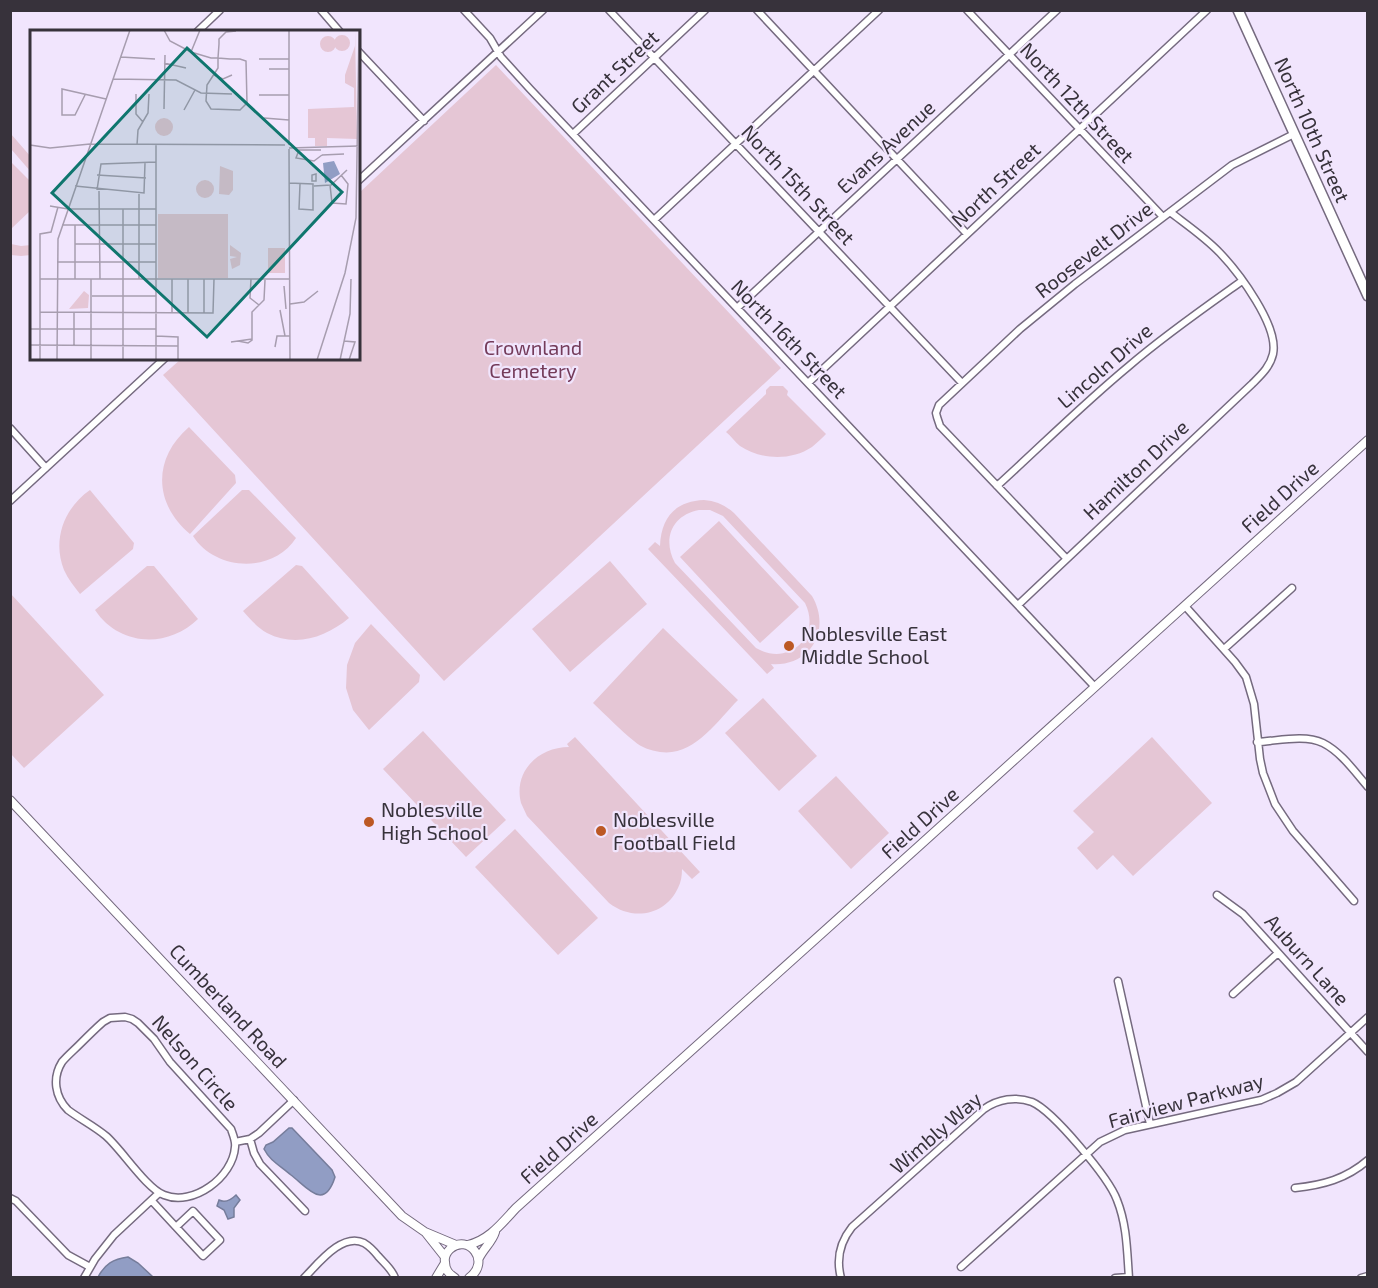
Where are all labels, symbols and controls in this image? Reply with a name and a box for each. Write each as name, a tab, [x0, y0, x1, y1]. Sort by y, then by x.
street label: Grant Street	[566, 24, 663, 118]
inset map	[30, 30, 360, 360]
street label: North 12th Street	[1016, 37, 1140, 168]
street label: North 10th Street	[1270, 53, 1356, 206]
street label: Evans Avenue	[831, 95, 939, 198]
street label: North 15th Street	[737, 119, 861, 250]
street label: North Street	[946, 137, 1045, 231]
street label: Roosevelt Drive	[1030, 196, 1157, 303]
street label: North 16th Street	[727, 274, 853, 403]
street label: Lincoln Drive	[1052, 318, 1156, 413]
park label: Crownland Cemetery	[484, 335, 582, 382]
street label: Hamilton Drive	[1078, 414, 1193, 524]
street label: Field Drive	[1236, 455, 1323, 537]
place label: Noblesville East Middle School	[801, 621, 948, 668]
marker: Noblesville East Middle School	[782, 639, 796, 653]
street label: Field Drive	[876, 781, 963, 863]
place label: Noblesville High School	[381, 797, 488, 844]
place label: Noblesville Football Field	[613, 807, 736, 854]
marker: Noblesville High School	[362, 815, 376, 829]
marker: Noblesville Football Field	[594, 824, 608, 838]
street label: Auburn Lane	[1261, 909, 1355, 1010]
street label: Cumberland Road	[165, 938, 292, 1072]
street label: Nelson Circle	[148, 1010, 244, 1115]
street label: Fairview Parkway	[1105, 1068, 1267, 1132]
street label: Wimbly Way	[885, 1086, 986, 1178]
street label: Field Drive	[515, 1106, 602, 1188]

